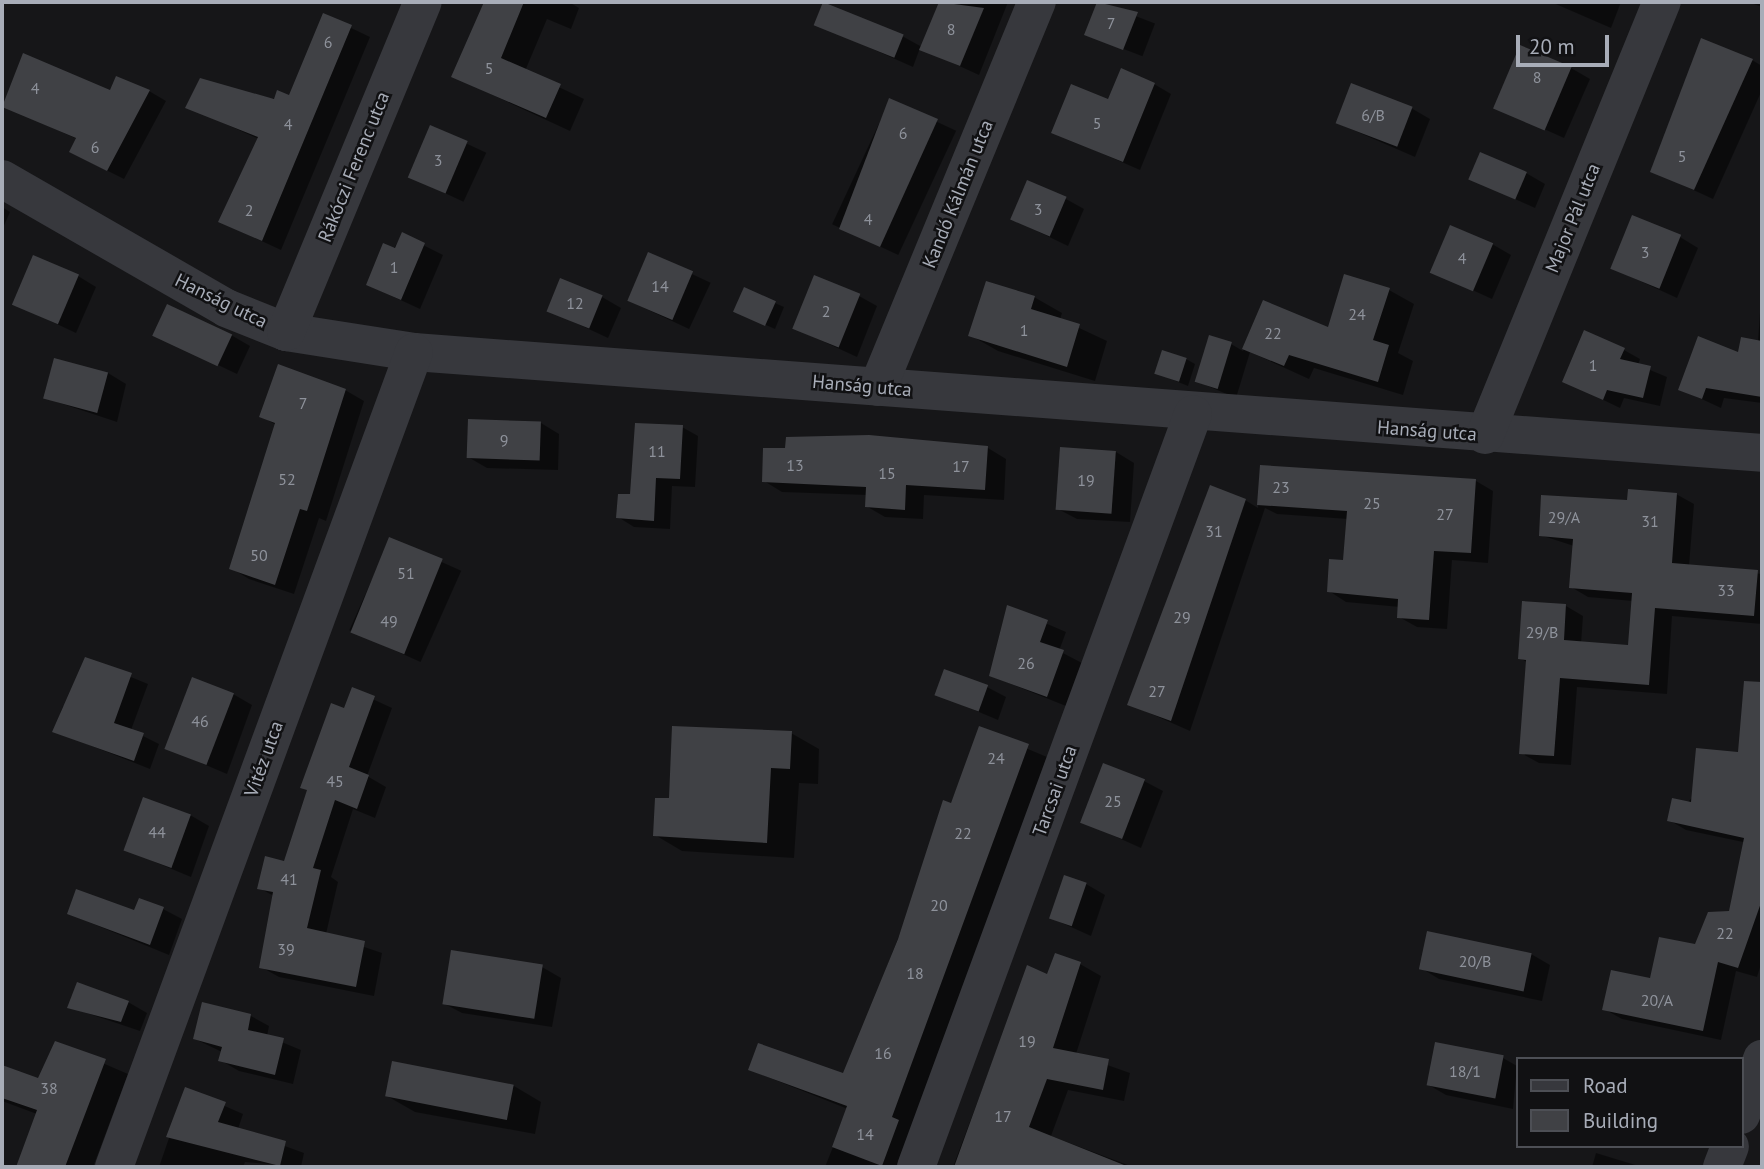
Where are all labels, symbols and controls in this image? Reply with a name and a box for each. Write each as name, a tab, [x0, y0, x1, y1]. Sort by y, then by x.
house number: 7	[1107, 13, 1115, 33]
house number: 8	[947, 19, 955, 39]
scale bar	[1519, 21, 1612, 65]
house number: 6	[324, 32, 332, 52]
text: 20 m	[1529, 33, 1575, 60]
house number: 5	[485, 58, 493, 78]
house number: 8	[1533, 67, 1541, 87]
house number: 4	[31, 78, 39, 98]
street label: Rákóczi Ferenc utca	[313, 88, 395, 246]
house number: 6/B	[1361, 105, 1385, 125]
house number: 5	[1093, 113, 1101, 133]
house number: 4	[284, 114, 292, 134]
street label: Kandó Kálmán utca	[918, 117, 998, 271]
house number: 6	[899, 123, 907, 143]
house number: 6	[91, 137, 99, 157]
house number: 5	[1678, 146, 1686, 166]
house number: 3	[434, 150, 442, 170]
street label: Major Pál utca	[1541, 160, 1605, 276]
house number: 3	[1034, 199, 1042, 219]
house number: 2	[245, 200, 253, 220]
house number: 4	[864, 209, 872, 229]
house number: 3	[1641, 242, 1649, 262]
house number: 4	[1458, 248, 1466, 268]
house number: 1	[390, 257, 398, 277]
street label: Hanság utca	[171, 269, 271, 333]
house number: 14	[651, 276, 669, 296]
house number: 12	[566, 293, 584, 313]
house number: 2	[822, 301, 830, 321]
house number: 24	[1348, 304, 1366, 324]
house number: 1	[1020, 320, 1028, 340]
house number: 22	[1264, 323, 1282, 343]
house number: 1	[1589, 355, 1597, 375]
street label: Hanság utca	[811, 370, 913, 402]
house number: 7	[299, 393, 307, 413]
street label: Hanság utca	[1376, 416, 1478, 446]
house number: 9	[500, 430, 508, 450]
house number: 11	[648, 441, 666, 461]
house number: 13	[786, 455, 804, 475]
house number: 17	[952, 456, 970, 476]
house number: 15	[878, 463, 896, 483]
house number: 52	[278, 469, 296, 489]
house number: 19	[1077, 470, 1095, 490]
house number: 23	[1272, 477, 1290, 497]
house number: 25	[1363, 493, 1381, 513]
house number: 27	[1436, 504, 1454, 524]
house number: 29/A	[1548, 507, 1580, 527]
house number: 31	[1641, 511, 1659, 531]
house number: 31	[1205, 521, 1223, 541]
house number: 50	[250, 545, 268, 565]
house number: 51	[397, 563, 415, 583]
house number: 33	[1717, 580, 1735, 600]
house number: 29	[1173, 607, 1191, 627]
house number: 49	[380, 611, 398, 631]
house number: 29/B	[1526, 622, 1558, 642]
house number: 26	[1017, 653, 1035, 673]
house number: 27	[1148, 681, 1166, 701]
house number: 46	[191, 711, 209, 731]
street label: Vitéz utca	[240, 718, 288, 800]
street label: Tarcsai utca	[1028, 742, 1082, 840]
house number: 24	[987, 748, 1005, 768]
house number: 45	[326, 771, 344, 791]
house number: 25	[1104, 791, 1122, 811]
house number: 44	[148, 822, 166, 842]
house number: 22	[954, 823, 972, 843]
house number: 41	[280, 869, 298, 889]
house number: 20	[930, 895, 948, 915]
house number: 22	[1716, 923, 1734, 943]
house number: 39	[277, 939, 295, 959]
house number: 20/B	[1459, 951, 1491, 971]
house number: 18	[906, 963, 924, 983]
house number: 20/A	[1641, 990, 1673, 1010]
house number: 19	[1018, 1031, 1036, 1051]
house number: 16	[874, 1043, 892, 1063]
legend	[1516, 1057, 1743, 1148]
house number: 18/1	[1449, 1061, 1481, 1081]
text: Road	[1583, 1072, 1627, 1099]
house number: 38	[40, 1078, 58, 1098]
house number: 17	[994, 1106, 1012, 1126]
text: Building	[1583, 1107, 1658, 1134]
house number: 14	[856, 1124, 874, 1144]

